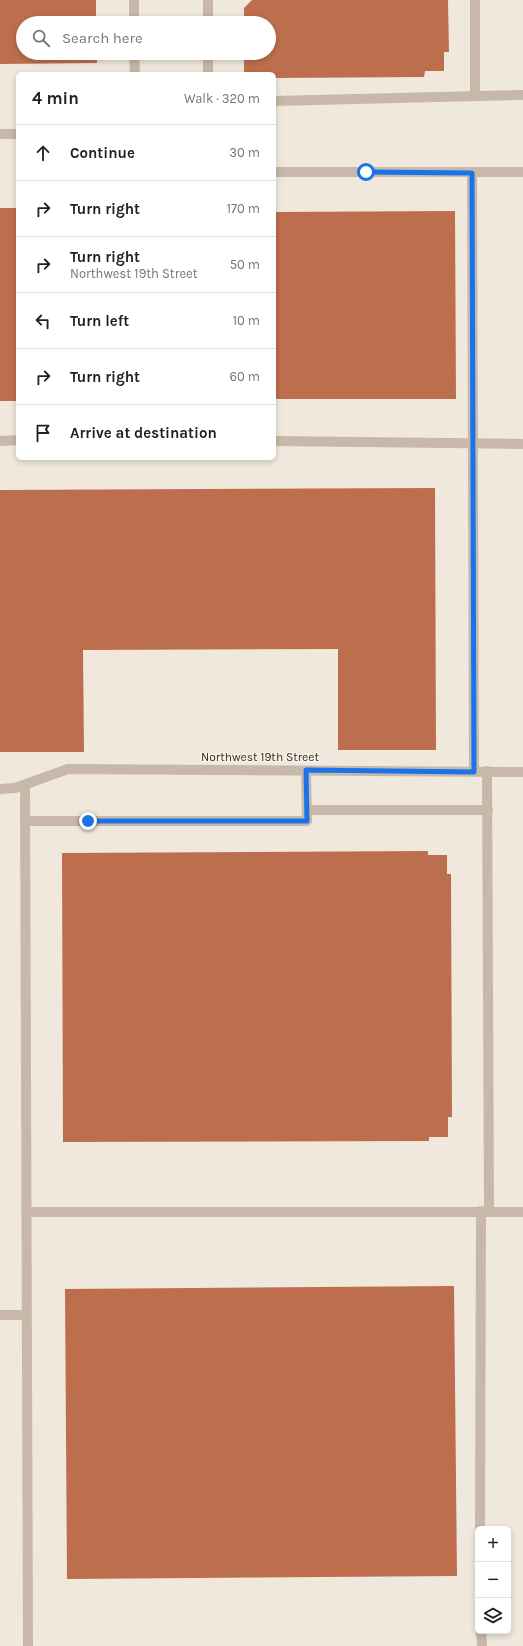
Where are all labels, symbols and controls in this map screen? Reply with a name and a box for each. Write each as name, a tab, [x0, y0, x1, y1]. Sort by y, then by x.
search box	[16, 16, 276, 60]
icon: search	[30, 27, 52, 49]
text: Search here	[62, 29, 143, 47]
text: 4 min	[32, 88, 79, 108]
text: Walk · 320 m	[184, 91, 260, 106]
icon: ahead	[32, 142, 54, 164]
text: Continue	[70, 144, 135, 162]
text: 30 m	[229, 145, 260, 160]
route start	[357, 163, 375, 181]
icon: right	[32, 198, 54, 220]
text: Turn right	[70, 200, 140, 218]
text: 170 m	[227, 201, 260, 216]
text: Turn right	[70, 248, 140, 266]
icon: right	[32, 254, 54, 276]
text: 50 m	[230, 257, 260, 272]
text: Northwest 19th Street	[70, 266, 198, 281]
icon: left	[32, 310, 54, 332]
text: Turn left	[70, 312, 129, 330]
text: 10 m	[233, 313, 260, 328]
icon: right	[32, 366, 54, 388]
text: Turn right	[70, 368, 140, 386]
text: 60 m	[230, 369, 260, 384]
icon: arrive	[32, 422, 54, 444]
text: Arrive at destination	[70, 424, 217, 442]
street label: Northwest 19th Street	[201, 750, 319, 764]
route end	[79, 812, 97, 830]
map controls	[475, 1526, 511, 1634]
button: +	[475, 1526, 511, 1562]
button: −	[475, 1562, 511, 1598]
button: layers	[475, 1598, 511, 1634]

